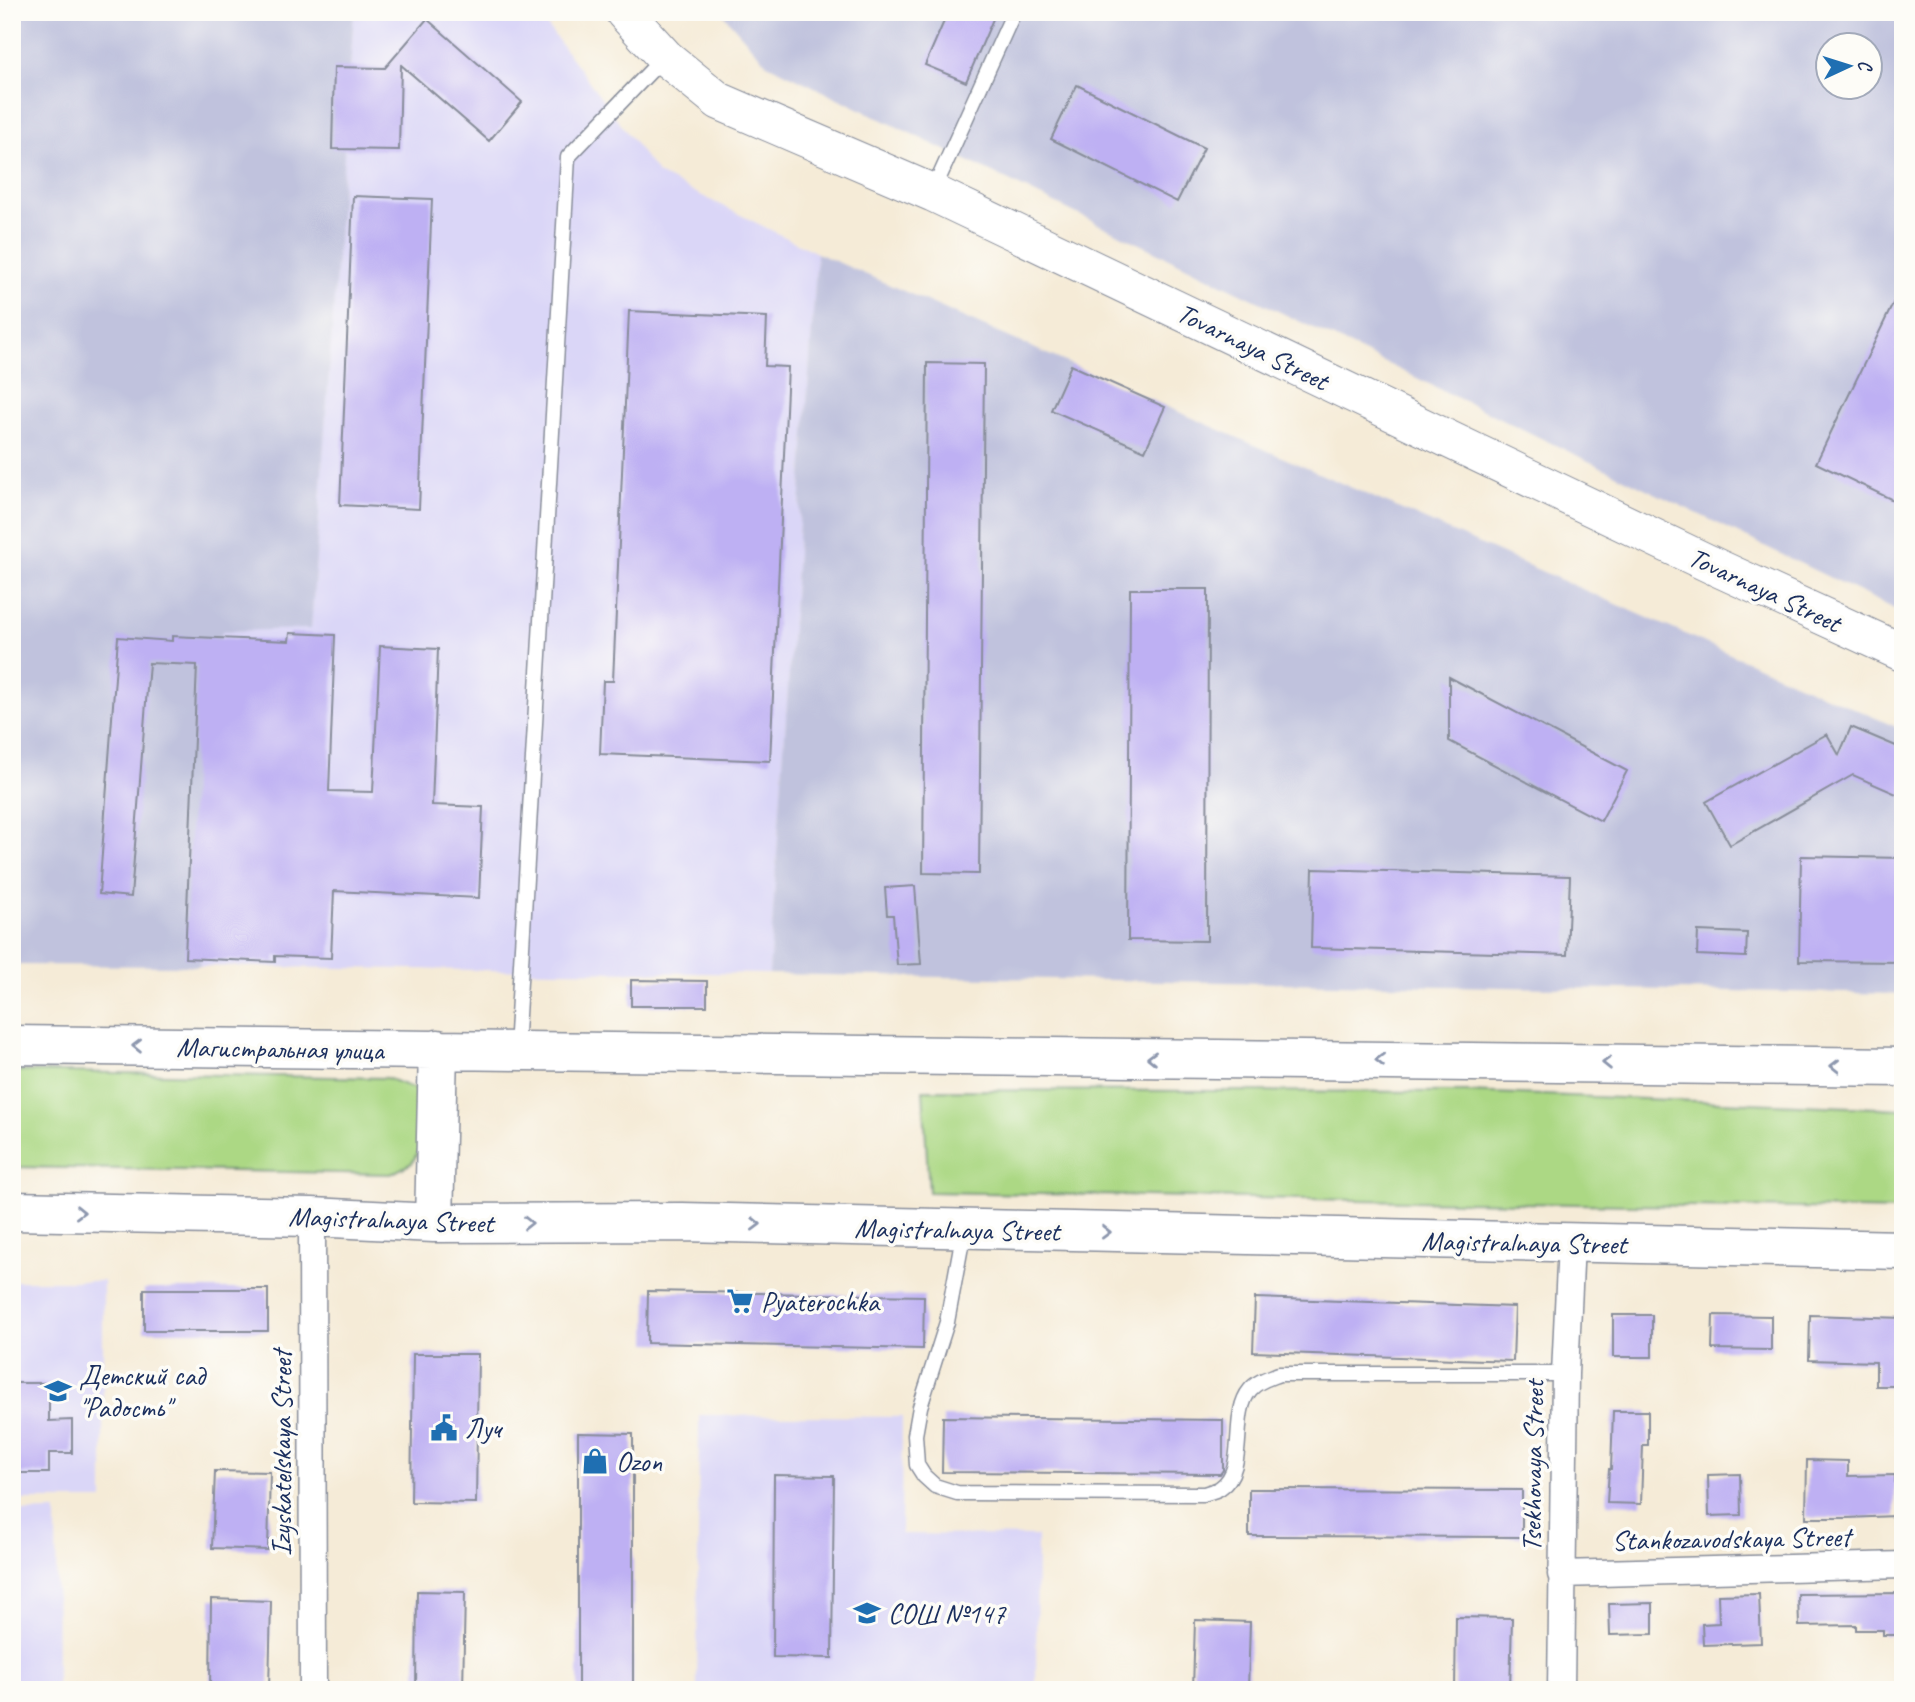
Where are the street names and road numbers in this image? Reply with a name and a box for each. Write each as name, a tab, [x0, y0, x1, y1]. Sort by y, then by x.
street label: Tovarnaya Street	[1172, 295, 1336, 399]
street label: Tovarnaya Street	[1683, 539, 1849, 641]
street label: Магистральная улица	[176, 1029, 386, 1068]
street label: Magistralnaya Street	[288, 1198, 497, 1241]
street label: Magistralnaya Street	[854, 1210, 1062, 1249]
street label: Magistralnaya Street	[1421, 1223, 1629, 1262]
street label: Izyskatelskaya Street	[264, 1346, 299, 1556]
street label: Tsekhovaya Street	[1514, 1377, 1552, 1552]
street label: Stankozavodskaya Street	[1611, 1519, 1854, 1558]

